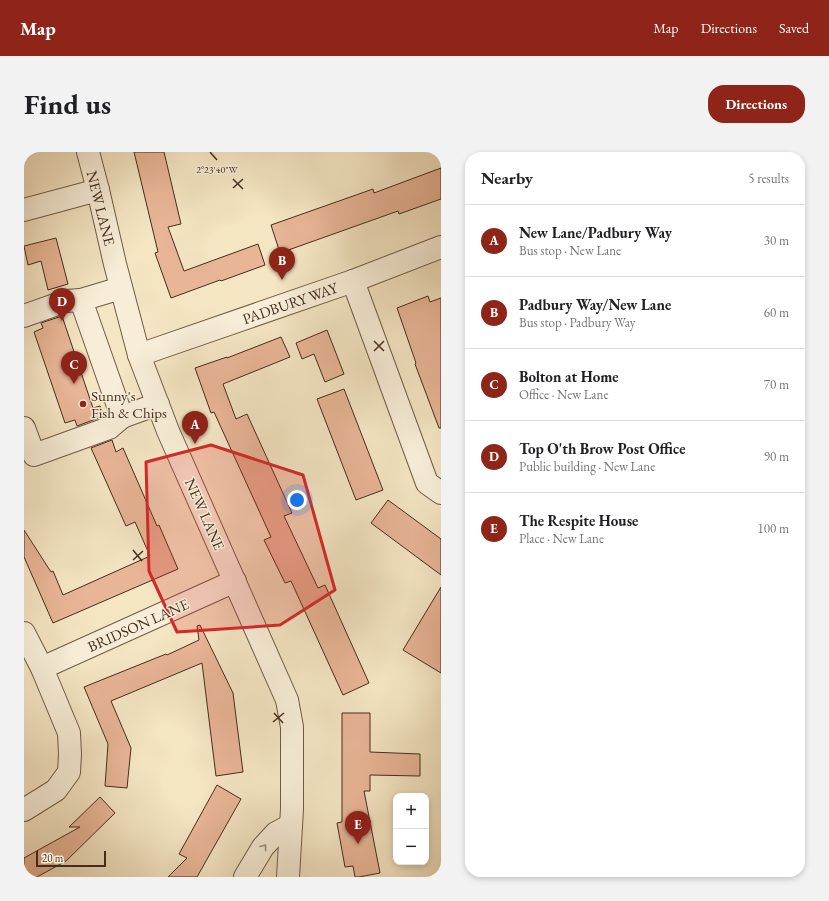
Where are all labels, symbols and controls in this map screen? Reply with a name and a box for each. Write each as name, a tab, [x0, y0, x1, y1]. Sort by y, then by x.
text: Map	[20, 16, 56, 41]
text: Map	[653, 19, 679, 37]
text: Directions	[701, 19, 757, 37]
text: Saved	[779, 19, 809, 37]
button: Directions	[708, 85, 805, 123]
text: Find us	[24, 86, 111, 122]
text: 2°23'40"W	[196, 163, 239, 176]
text: Nearby	[481, 167, 533, 189]
street label: NEW LANE	[83, 169, 120, 248]
text: 5 results	[748, 170, 789, 187]
text: New Lane/Padbury Way	[519, 223, 672, 242]
text: A	[489, 232, 499, 249]
text: 30 m	[764, 232, 789, 249]
text: Bus stop · New Lane	[519, 242, 621, 259]
pin: B	[269, 247, 295, 280]
street label: PADBURY WAY	[240, 277, 341, 328]
pin: D	[49, 288, 75, 321]
text: Padbury Way/New Lane	[519, 295, 671, 314]
text: B	[490, 304, 498, 321]
text: 60 m	[764, 304, 789, 321]
text: Bus stop · Padbury Way	[519, 314, 635, 331]
pin: C	[61, 351, 87, 384]
text: Bolton at Home	[519, 367, 619, 386]
text: C	[489, 376, 499, 393]
text: 70 m	[764, 376, 789, 393]
place label: Sunny's Fish & Chips	[91, 386, 167, 422]
text: Office · New Lane	[519, 386, 609, 403]
marker: Sunny's Fish & Chips	[78, 399, 88, 409]
pin: A	[182, 411, 208, 444]
text: Top O'th Brow Post Office	[519, 439, 685, 458]
text: D	[489, 448, 499, 465]
text: 90 m	[764, 448, 789, 465]
text: Public building · New Lane	[519, 458, 655, 475]
street label: NEW LANE	[181, 475, 229, 553]
your location	[287, 490, 307, 510]
text: The Respite House	[519, 511, 638, 530]
text: E	[490, 520, 498, 537]
text: 100 m	[758, 520, 789, 537]
text: Place · New Lane	[519, 530, 604, 547]
street label: BRIDSON LANE	[84, 594, 192, 656]
map controls	[393, 793, 429, 865]
button: +	[393, 793, 429, 829]
pin: E	[345, 811, 371, 844]
button: −	[393, 829, 429, 865]
one-way arrow	[259, 845, 266, 852]
scale bar	[36, 849, 106, 868]
text: 20 m	[42, 851, 63, 865]

